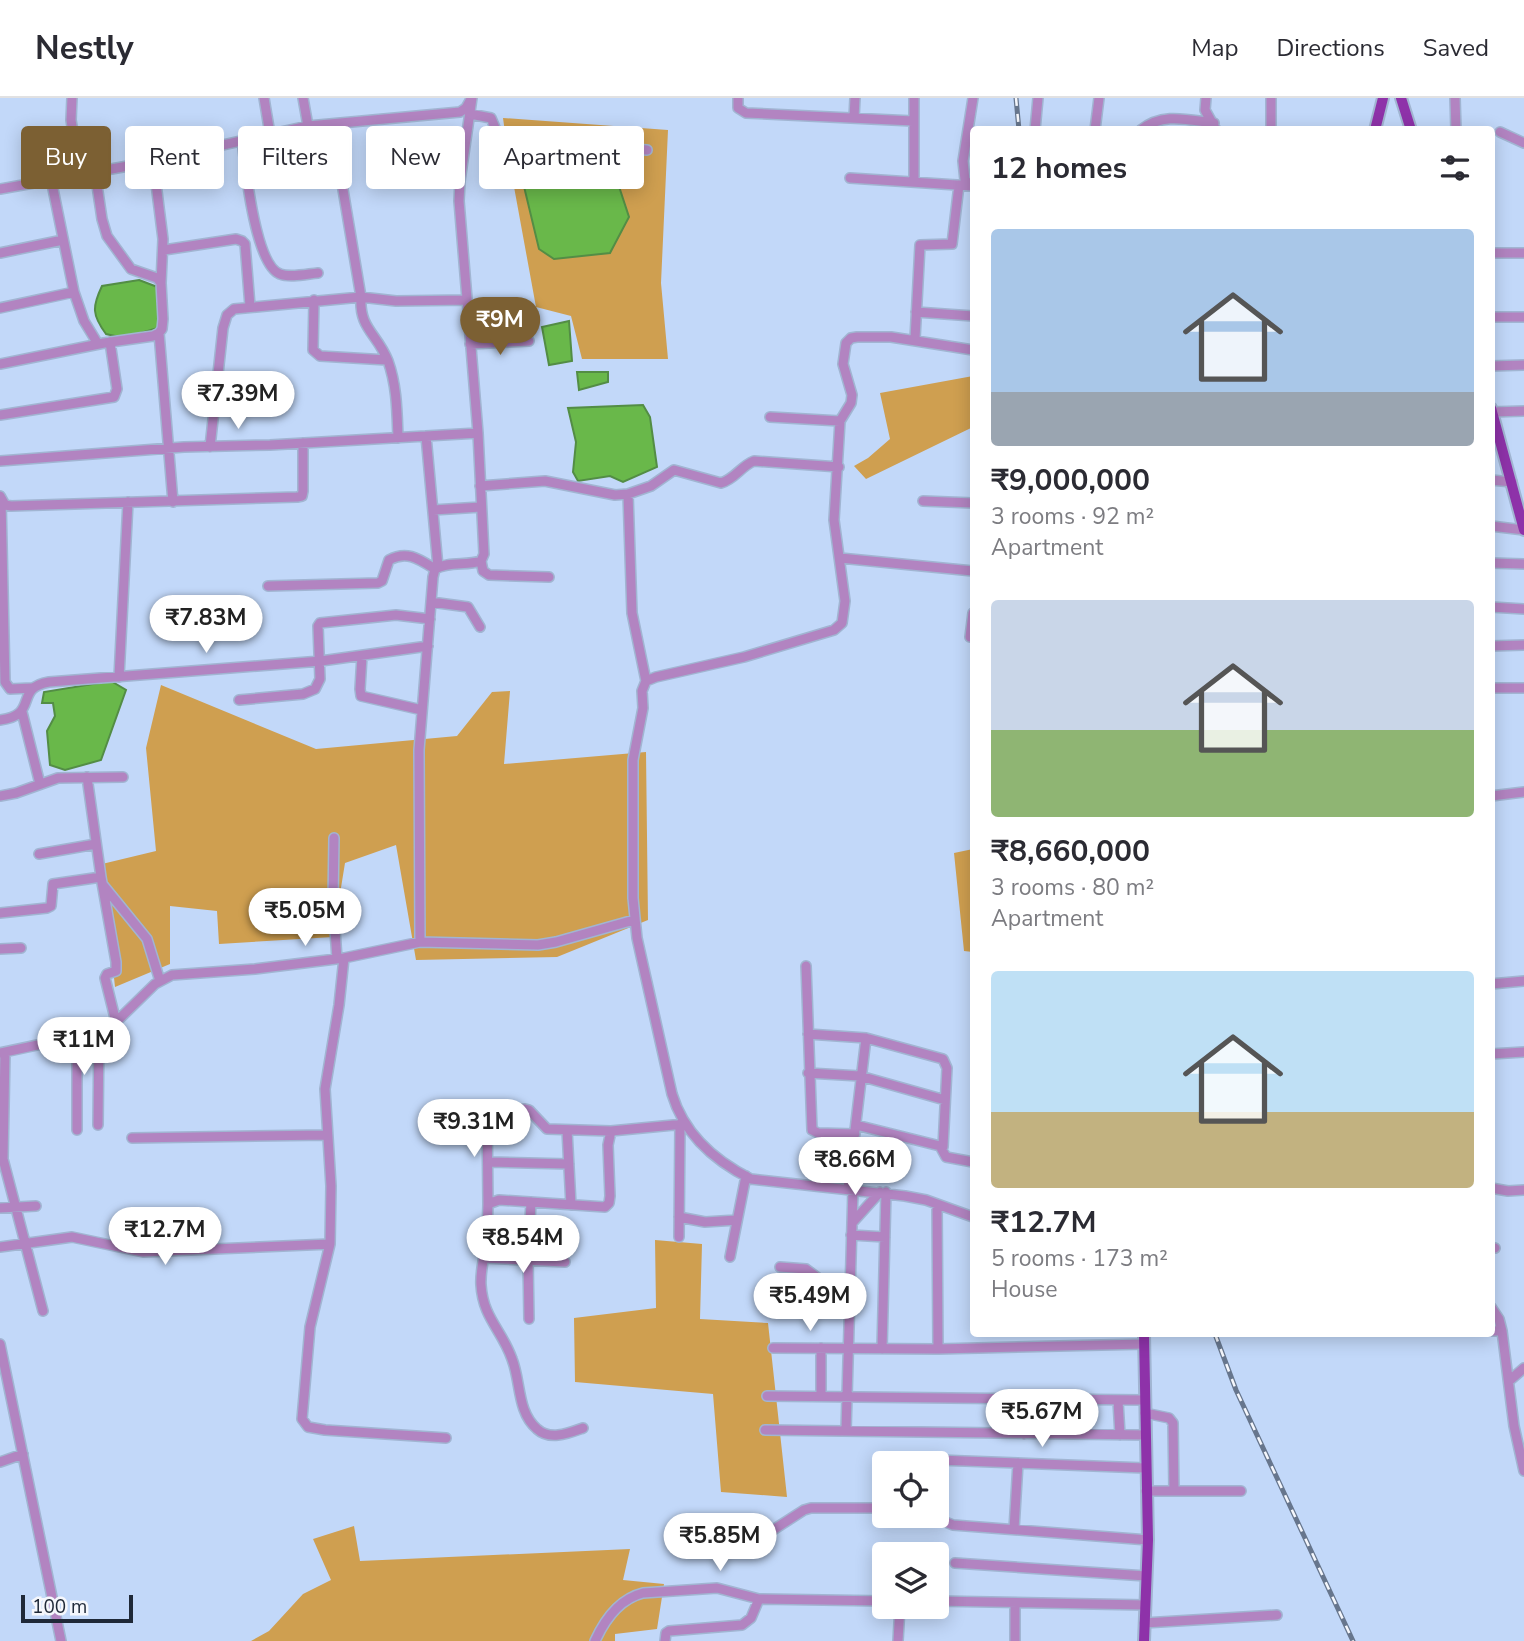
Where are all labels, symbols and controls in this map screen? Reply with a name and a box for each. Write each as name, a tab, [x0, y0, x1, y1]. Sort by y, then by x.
text: Nestly	[35, 26, 134, 71]
text: Map	[1191, 32, 1238, 64]
text: Directions	[1276, 32, 1385, 64]
text: Saved	[1423, 32, 1489, 64]
chip: Buy	[21, 126, 111, 189]
chip: Rent	[125, 126, 224, 189]
chip: Filters	[238, 126, 352, 189]
chip: New	[366, 126, 465, 189]
chip: Apartment	[479, 126, 644, 189]
text: 12 homes	[991, 148, 1127, 189]
icon: filters	[1436, 149, 1474, 187]
icon: home	[1170, 274, 1296, 400]
pin: ₹9M	[466, 298, 534, 357]
text: ₹9M	[476, 304, 524, 335]
pin: ₹7.39M	[181, 372, 295, 431]
text: ₹7.39M	[198, 378, 278, 409]
text: ₹9,000,000	[991, 460, 1150, 501]
text: 3 rooms · 92 m²	[991, 501, 1154, 532]
text: Apartment	[991, 532, 1103, 563]
pin: ₹7.83M	[149, 596, 263, 655]
text: ₹7.83M	[166, 602, 246, 633]
icon: home	[1170, 645, 1296, 771]
text: ₹8,660,000	[991, 831, 1150, 872]
text: 3 rooms · 80 m²	[991, 872, 1154, 903]
pin: ₹5.05M	[248, 888, 362, 948]
text: ₹5.05M	[265, 895, 345, 926]
text: Apartment	[991, 903, 1103, 934]
icon: home	[1170, 1016, 1296, 1142]
pin: ₹11M	[43, 1018, 125, 1077]
text: ₹11M	[53, 1024, 115, 1055]
pin: ₹9.31M	[417, 1100, 531, 1159]
text: ₹9.31M	[434, 1106, 514, 1137]
pin: ₹8.66M	[798, 1138, 912, 1197]
text: ₹8.66M	[815, 1144, 895, 1175]
text: ₹12.7M	[991, 1202, 1096, 1243]
pin: ₹12.7M	[108, 1208, 222, 1267]
text: ₹12.7M	[125, 1214, 205, 1245]
pin: ₹8.54M	[466, 1216, 580, 1275]
text: ₹8.54M	[483, 1222, 563, 1253]
text: 5 rooms · 173 m²	[991, 1243, 1168, 1274]
pin: ₹5.49M	[753, 1274, 867, 1333]
text: House	[991, 1274, 1058, 1305]
text: ₹5.49M	[770, 1280, 850, 1311]
pin: ₹5.67M	[985, 1390, 1099, 1449]
text: ₹5.67M	[1002, 1396, 1082, 1427]
map controls	[872, 1451, 949, 1619]
button: locate	[872, 1451, 949, 1528]
pin: ₹5.85M	[663, 1514, 777, 1573]
text: ₹5.85M	[680, 1520, 760, 1551]
button: layers	[872, 1542, 949, 1619]
scale bar	[21, 1592, 133, 1624]
text: 100 m	[32, 1594, 87, 1620]

